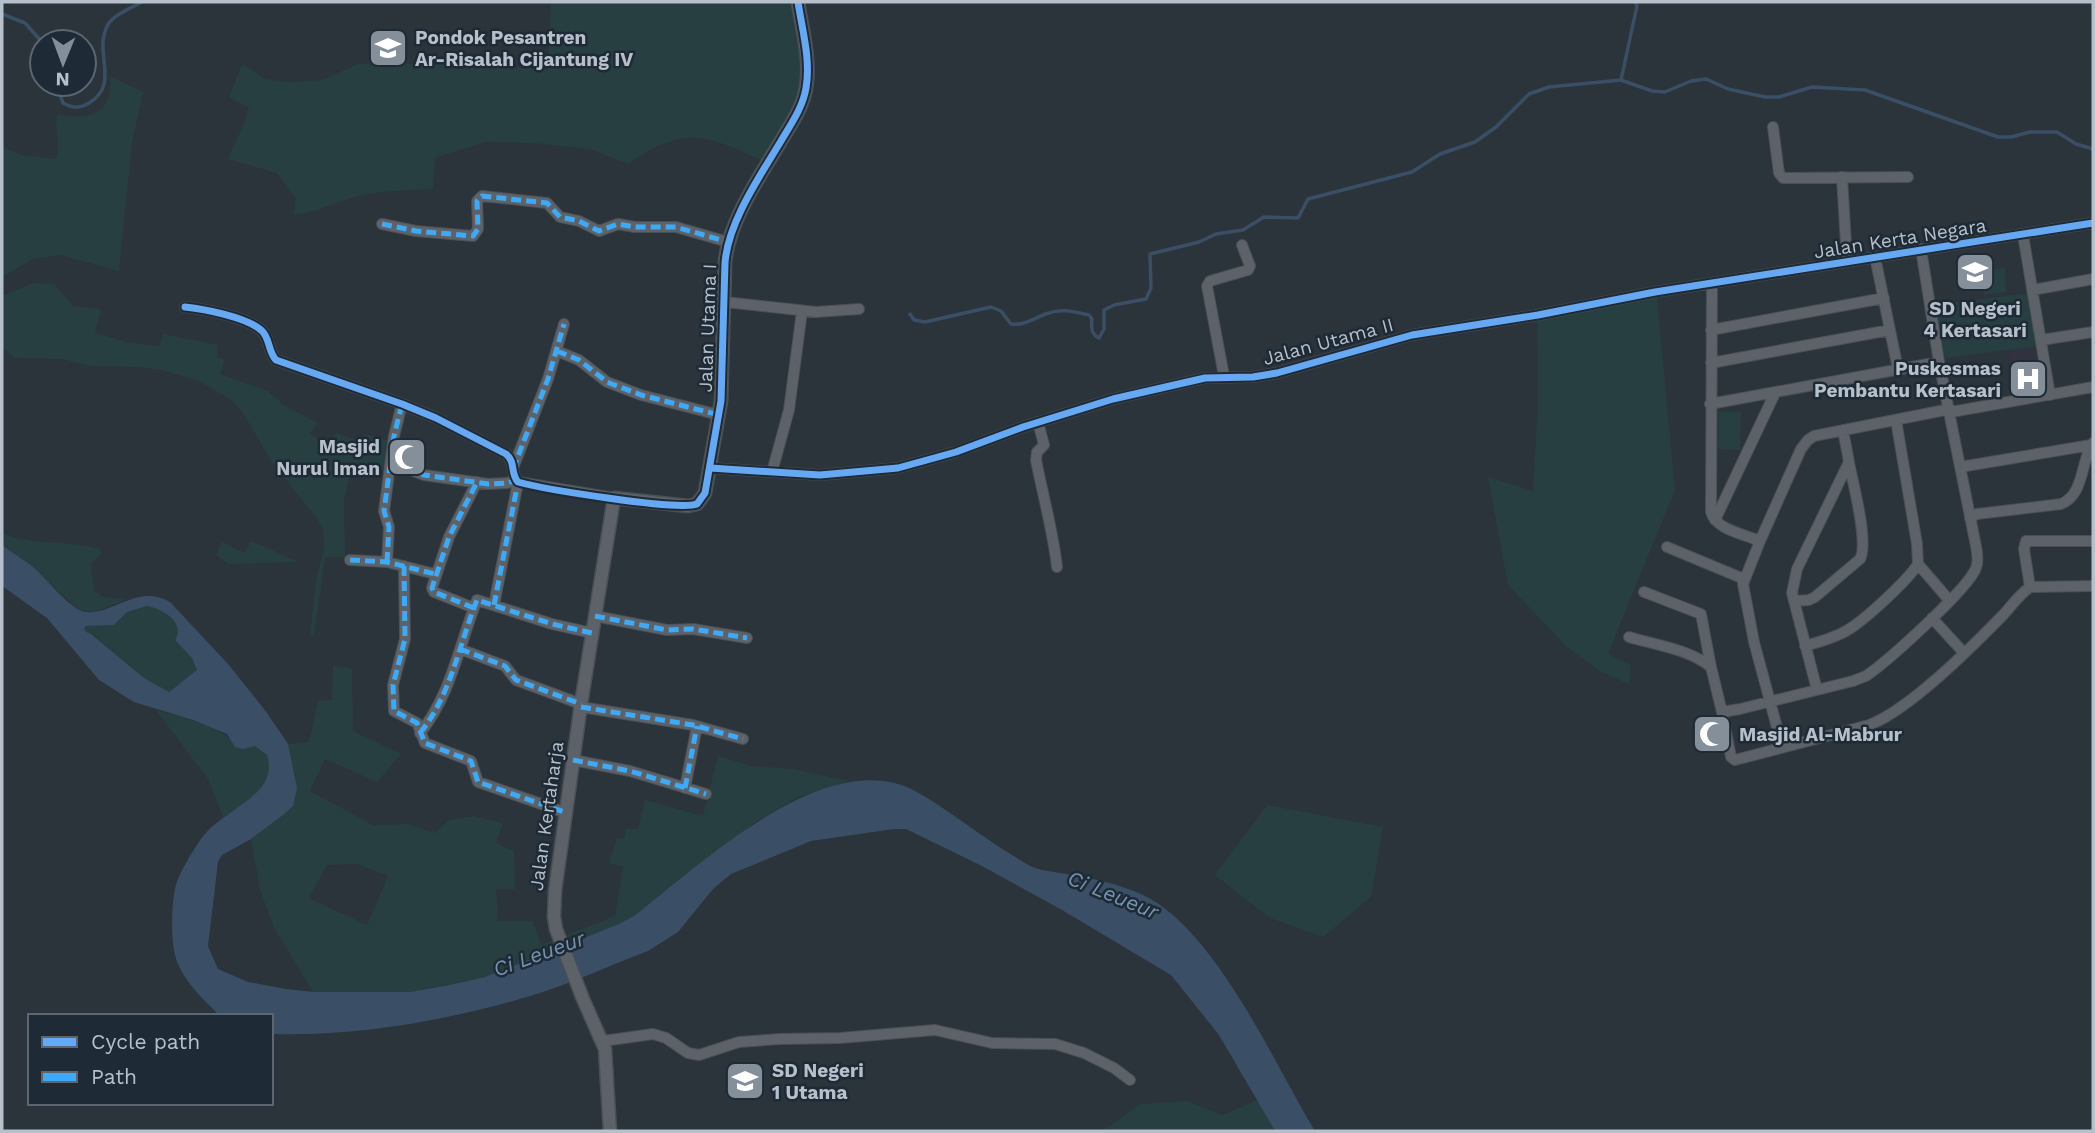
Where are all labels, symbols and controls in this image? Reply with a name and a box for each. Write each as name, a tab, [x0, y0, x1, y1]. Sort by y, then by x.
place label: Pondok Pesantren Ar-Risalah Cijantung IV	[415, 26, 633, 71]
school or university icon: Pondok Pesantren Ar-Risalah Cijantung IV	[367, 27, 409, 69]
north arrow	[28, 28, 98, 98]
text: N	[55, 68, 70, 91]
street label: Jalan Kerta Negara	[1812, 213, 1988, 263]
school or university icon: SD Negeri 4 Kertasari	[1954, 251, 1996, 293]
street label: Jalan Utama I	[694, 263, 721, 393]
place label: SD Negeri 4 Kertasari	[1923, 297, 2027, 342]
street label: Jalan Utama II	[1260, 313, 1396, 370]
place label: Puskesmas Pembantu Kertasari	[1814, 357, 2001, 402]
hospital icon: Puskesmas Pembantu Kertasari	[2007, 358, 2049, 400]
place label: Masjid Nurul Iman	[276, 435, 380, 480]
mosque icon: Masjid Nurul Iman	[386, 436, 428, 478]
mosque icon: Masjid Al-Mabrur	[1691, 713, 1733, 755]
place label: Masjid Al-Mabrur	[1739, 723, 1903, 746]
street label: Jalan Kertaharja	[525, 740, 568, 892]
water label: Ci Leueur	[1064, 865, 1163, 924]
water label: Ci Leueur	[490, 925, 589, 982]
legend	[28, 1014, 273, 1105]
text: Cycle path	[91, 1029, 200, 1054]
place label: SD Negeri 1 Utama	[772, 1059, 864, 1104]
school or university icon: SD Negeri 1 Utama	[724, 1060, 766, 1102]
text: Path	[91, 1064, 137, 1089]

